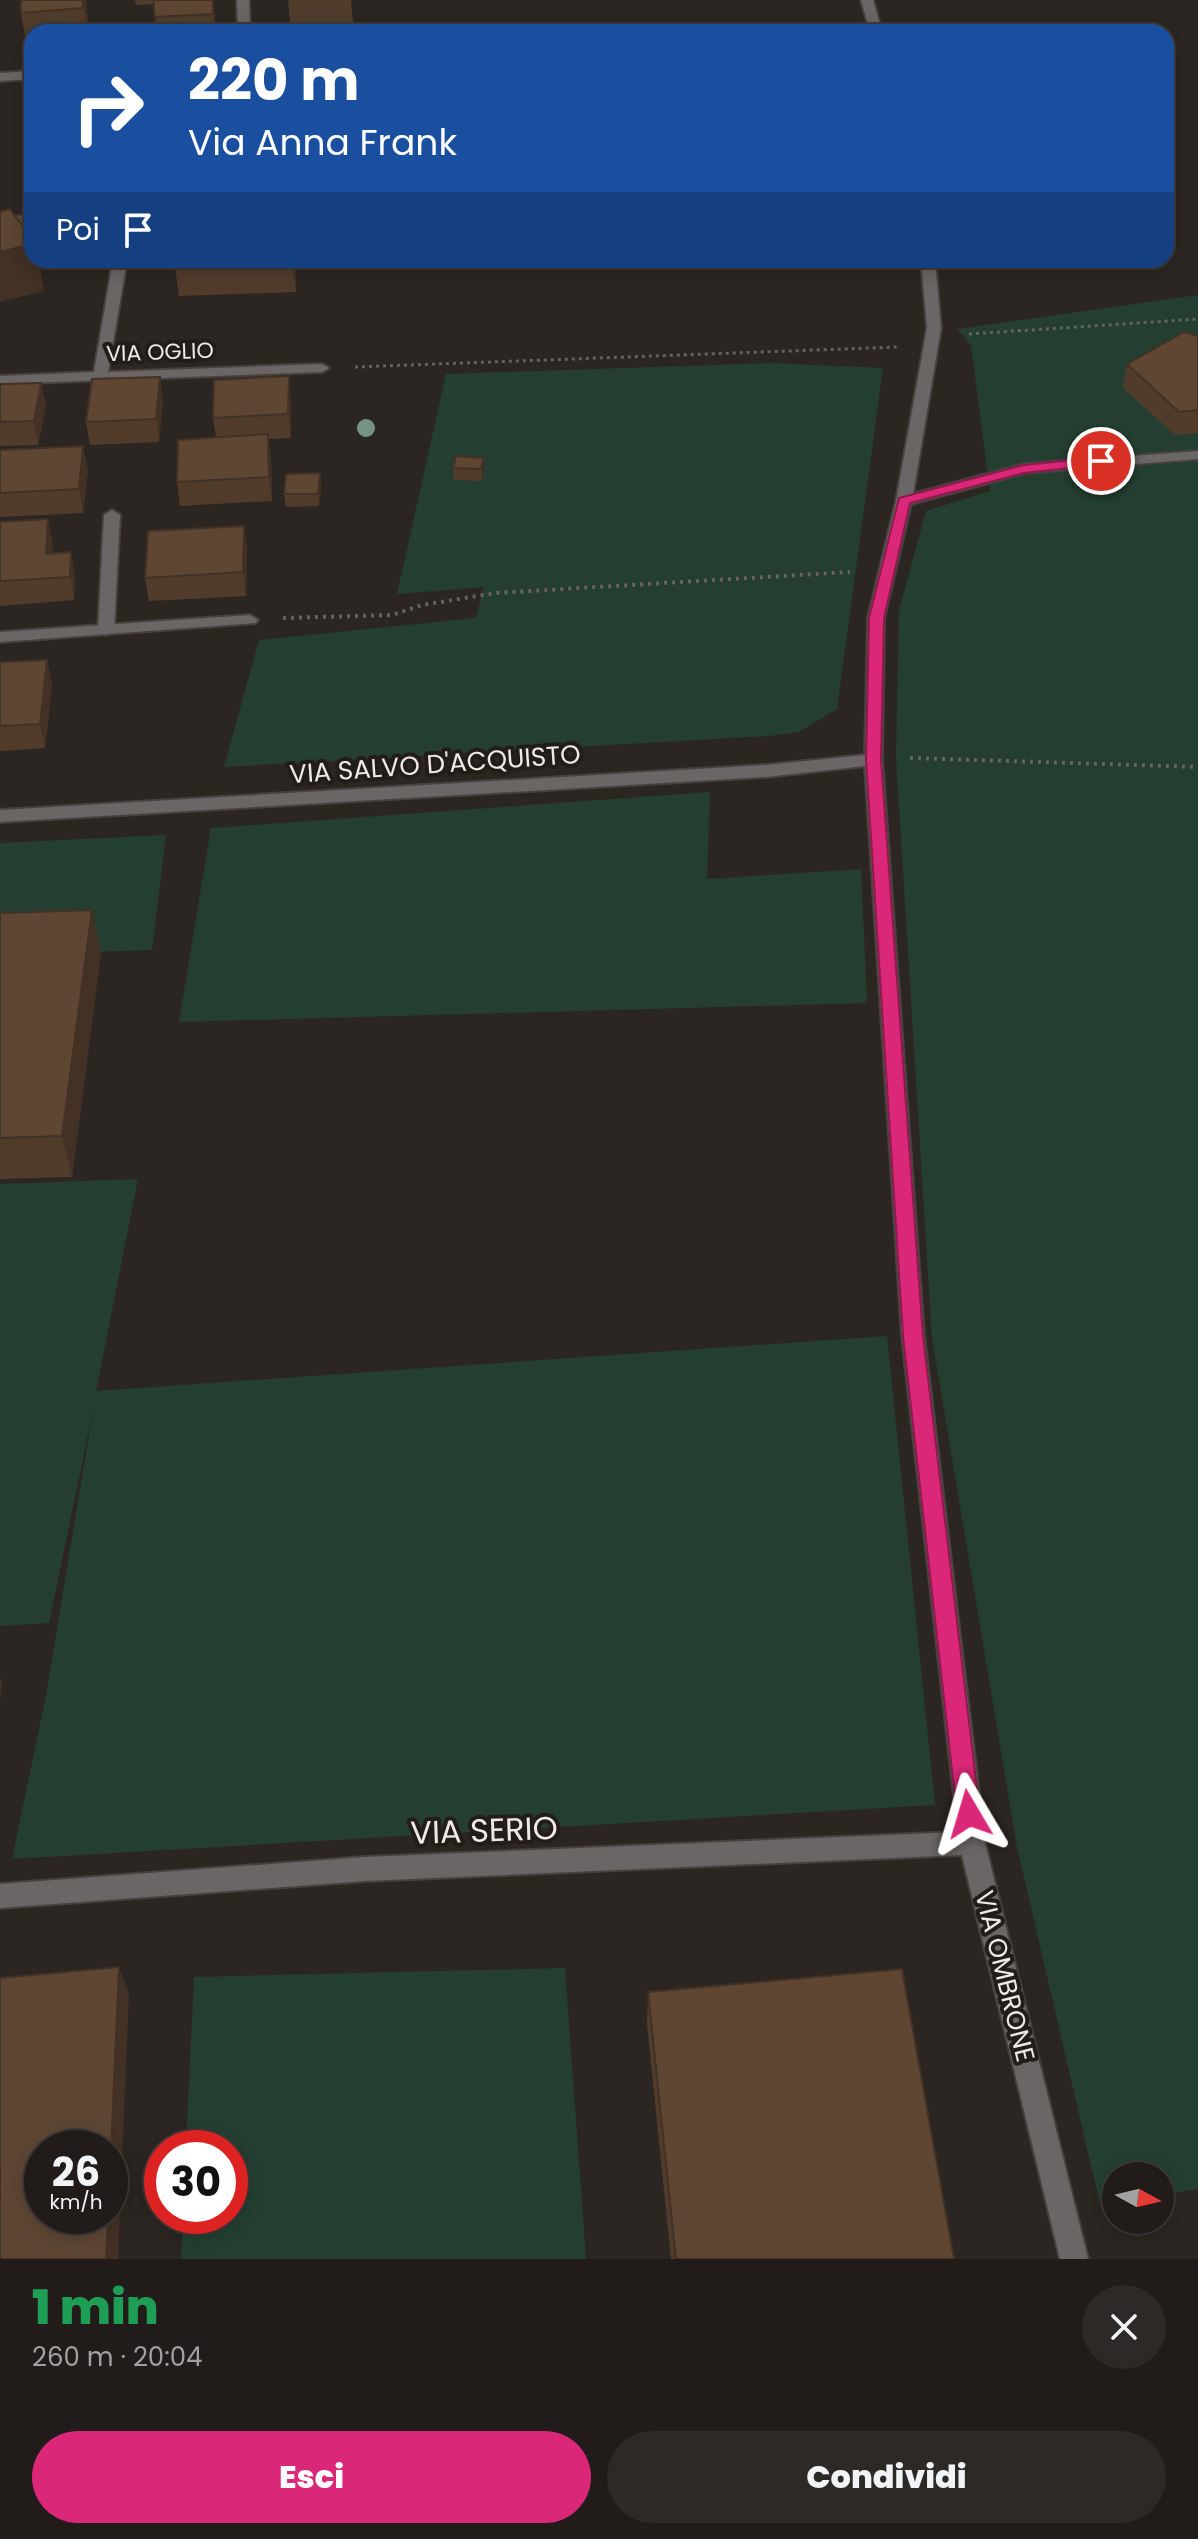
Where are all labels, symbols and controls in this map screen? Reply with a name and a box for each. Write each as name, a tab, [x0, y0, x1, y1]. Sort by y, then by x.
text: 220 m	[188, 41, 360, 120]
icon: right	[56, 56, 160, 160]
text: Via Anna Frank	[188, 117, 457, 168]
text: Poi	[56, 208, 100, 251]
icon: arrive	[116, 208, 160, 252]
street label: VIA OGLIO	[106, 335, 214, 369]
pin	[1067, 427, 1135, 495]
icon: arrive	[1079, 439, 1123, 483]
street label: VIA SALVO D'ACQUISTO	[288, 736, 582, 792]
position arrow	[927, 1772, 1011, 1856]
street label: VIA SERIO	[410, 1805, 558, 1855]
street label: VIA OMBRONE	[966, 1887, 1044, 2065]
speed limit sign: 30	[144, 2130, 248, 2234]
text: 26	[52, 2144, 100, 2200]
north arrow	[1102, 2162, 1174, 2234]
map controls	[1102, 2162, 1174, 2234]
text: km/h	[49, 2188, 103, 2216]
text: 1 min	[32, 2274, 159, 2341]
button: close	[1082, 2285, 1166, 2369]
text: 260 m · 20:04	[32, 2339, 202, 2375]
button: Esci	[32, 2431, 591, 2523]
button: Condividi	[607, 2431, 1166, 2523]

